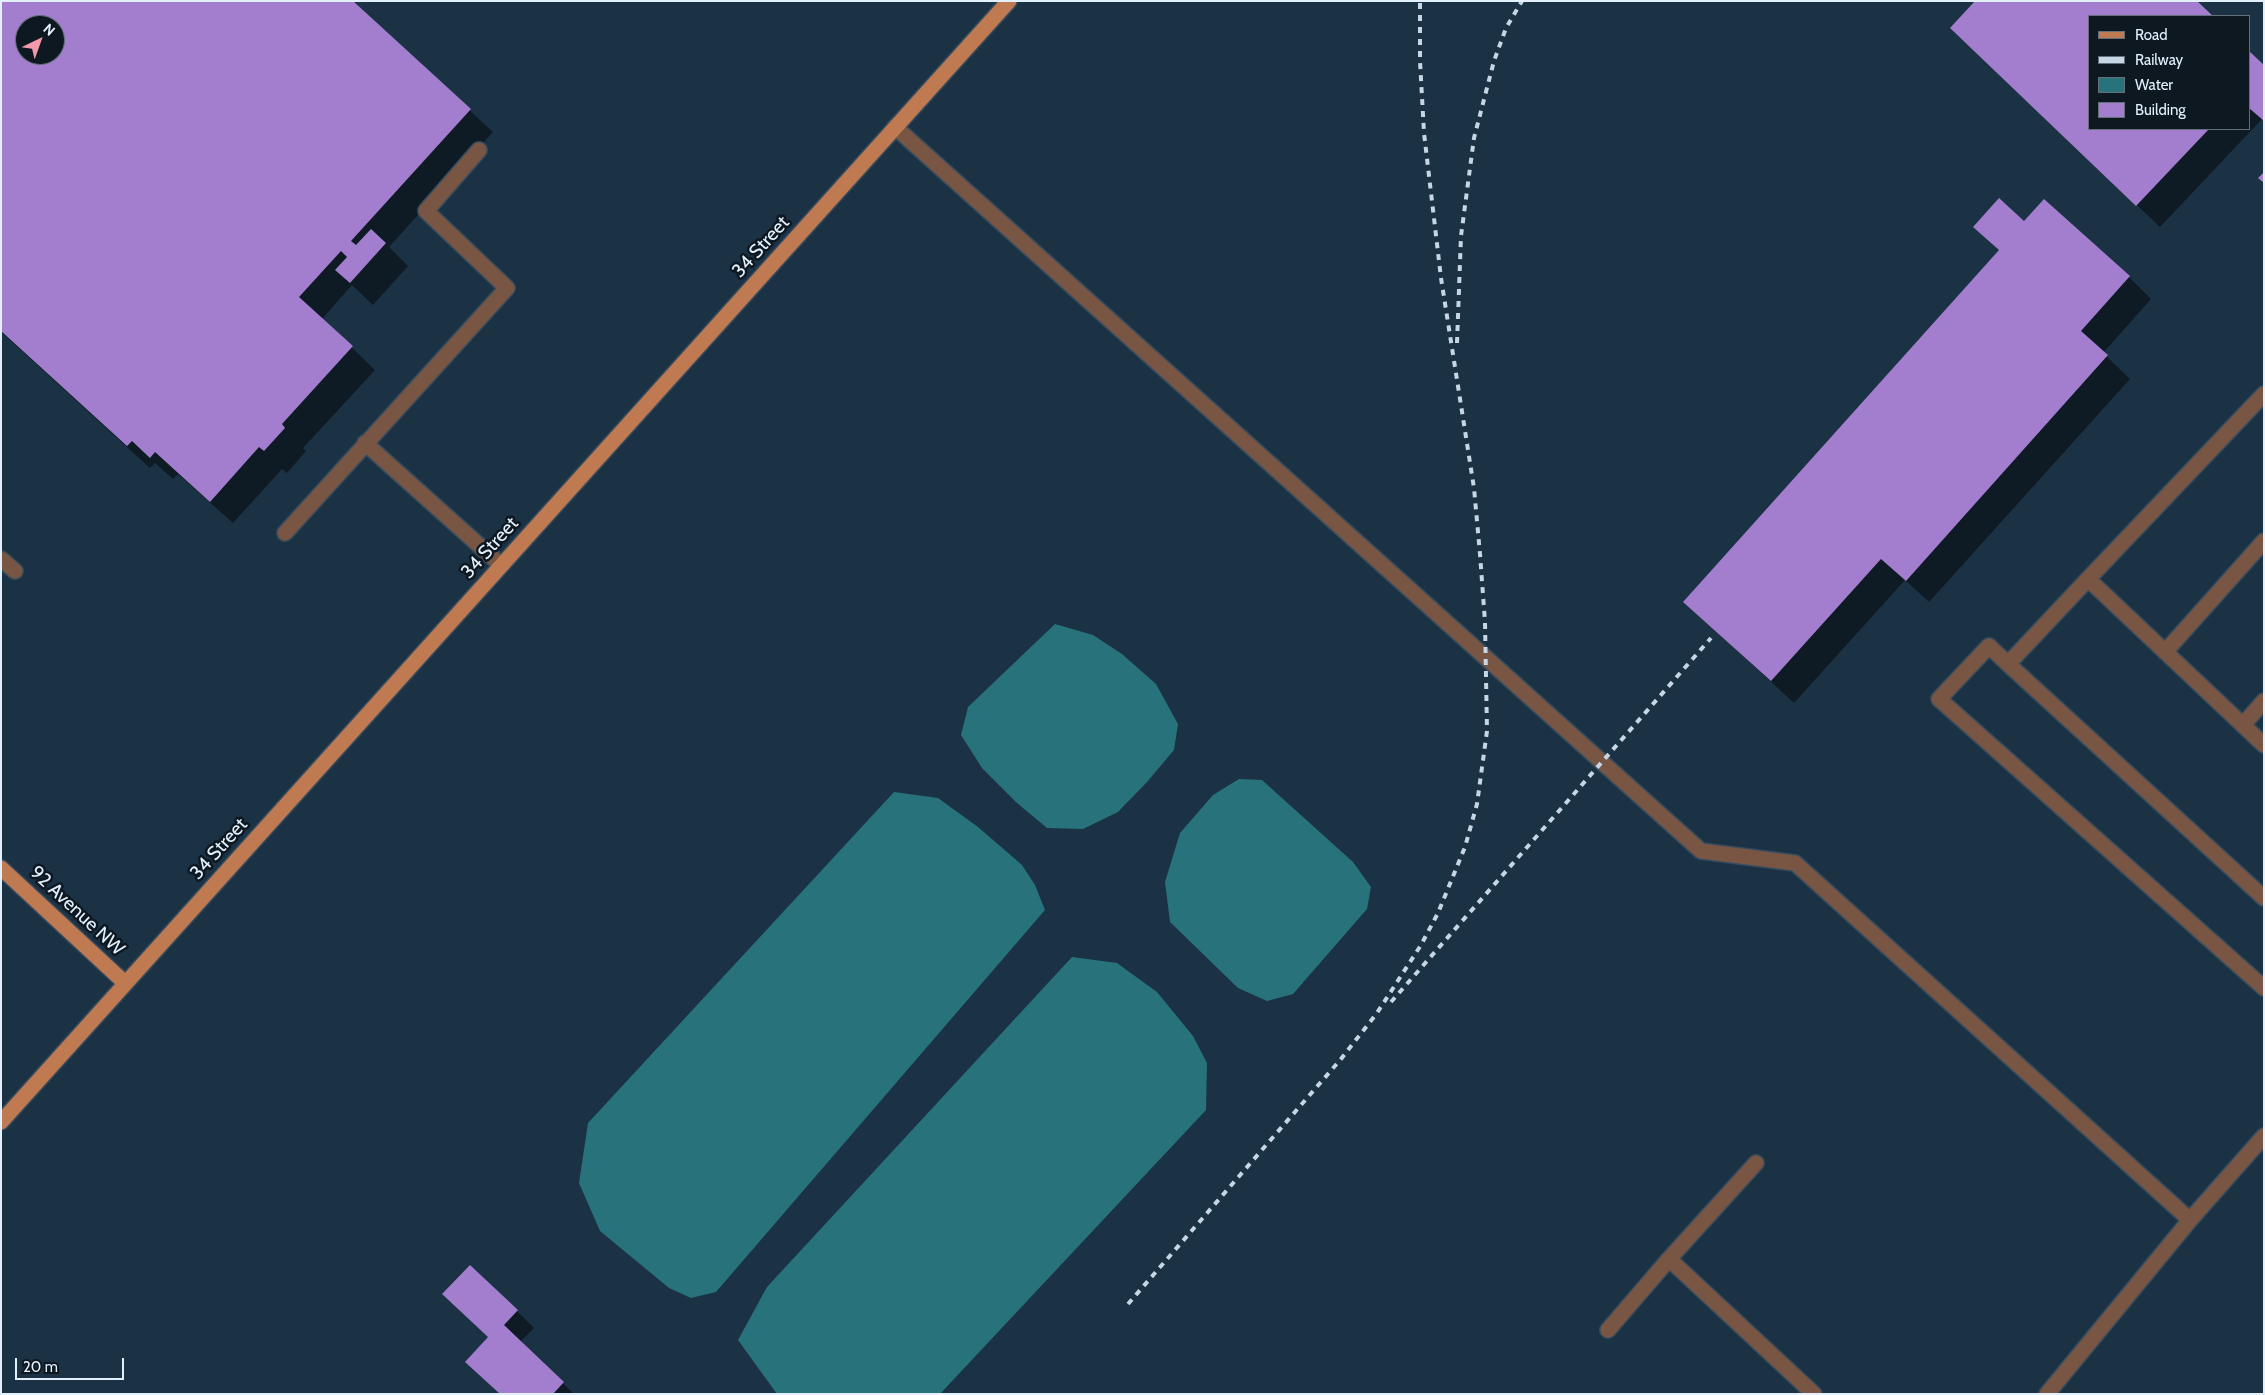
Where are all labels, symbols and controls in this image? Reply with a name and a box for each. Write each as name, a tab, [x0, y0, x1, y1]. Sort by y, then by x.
north arrow	[15, 15, 65, 65]
legend	[2088, 15, 2250, 130]
text: N	[40, 20, 59, 40]
text: Road	[2135, 26, 2168, 44]
text: Railway	[2135, 51, 2183, 69]
text: Water	[2135, 76, 2173, 94]
text: Building	[2135, 101, 2186, 119]
street label: 34 Street	[728, 212, 794, 282]
street label: 34 Street	[457, 513, 523, 583]
street label: 34 Street	[186, 814, 252, 884]
street label: 92 Avenue NW	[25, 861, 129, 961]
scale bar	[18, 1348, 126, 1380]
text: 20 m	[23, 1358, 58, 1376]

